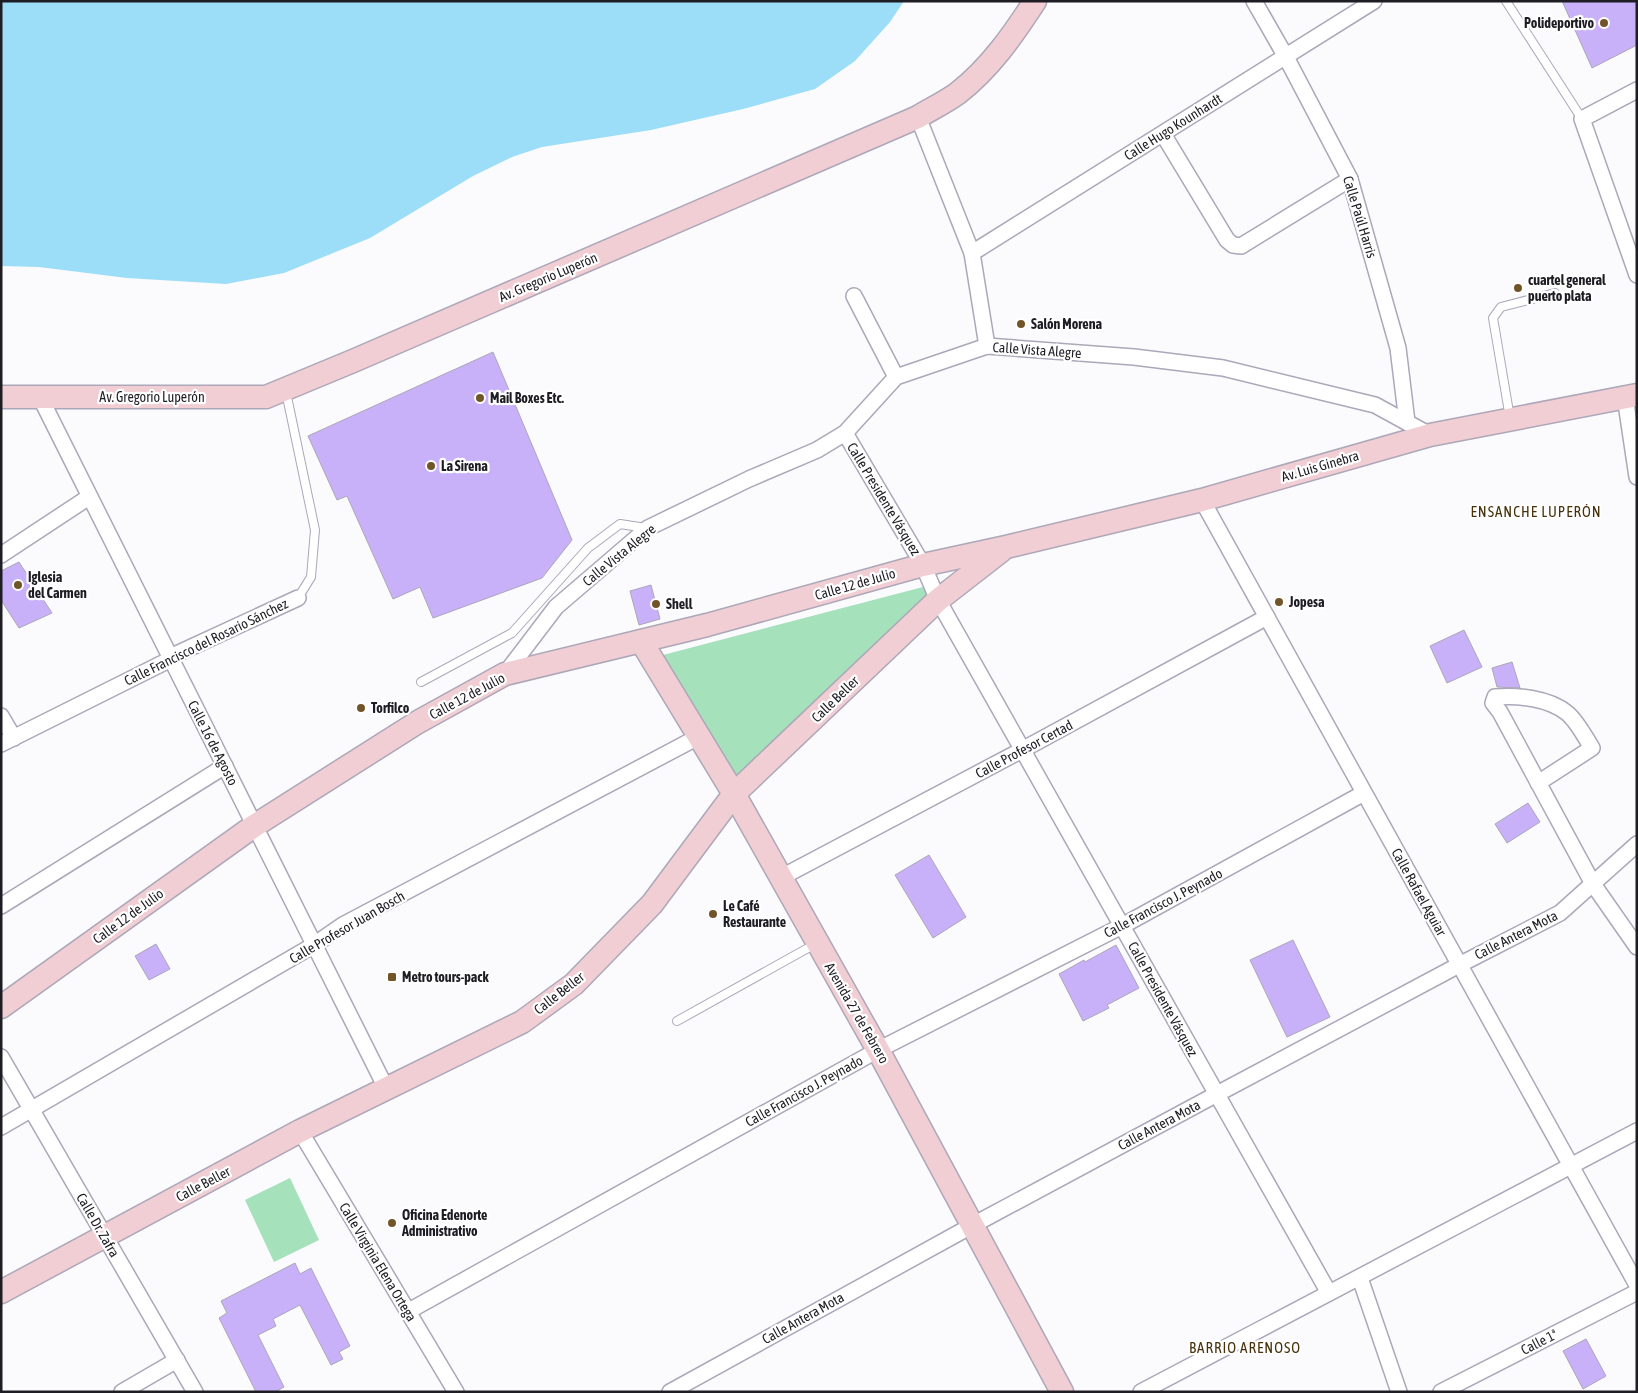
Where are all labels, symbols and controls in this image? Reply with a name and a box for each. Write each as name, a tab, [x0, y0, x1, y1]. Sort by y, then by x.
place label: Polideportivo	[1524, 15, 1594, 31]
marker: Polideportivo	[1598, 17, 1610, 29]
street label: Calle Hugo Kounhardt	[1121, 90, 1225, 164]
street label: Calle Paúl Harris	[1340, 174, 1380, 260]
street label: Av. Gregorio Luperón	[496, 249, 600, 305]
place label: cuartel general puerto plata	[1528, 272, 1606, 304]
marker: cuartel general puerto plata	[1512, 282, 1524, 294]
place label: Salón Morena	[1031, 316, 1102, 332]
marker: Salón Morena	[1015, 318, 1027, 330]
street label: Calle Vista Alegre	[992, 339, 1082, 361]
street label: Av. Gregorio Luperón	[99, 389, 205, 405]
place label: Mail Boxes Etc.	[490, 390, 565, 406]
marker: Mail Boxes Etc.	[474, 392, 486, 404]
street label: Calle Presidente Vásquez	[844, 440, 924, 558]
street label: Av. Luis Ginebra	[1280, 447, 1360, 485]
place label: La Sirena	[441, 458, 488, 474]
marker: La Sirena	[425, 460, 437, 472]
district label: ENSANCHE LUPERÓN	[1470, 503, 1602, 520]
street label: Calle Vista Alegre	[579, 521, 659, 589]
street label: Calle 12 de Julio	[813, 565, 897, 603]
place label: Iglesia del Carmen	[28, 569, 87, 601]
marker: Iglesia del Carmen	[12, 579, 24, 591]
place label: Jopesa	[1288, 594, 1325, 610]
street label: Calle Francisco del Rosario Sánchez	[122, 595, 290, 689]
place label: Shell	[666, 596, 693, 612]
marker: Jopesa	[1273, 596, 1285, 608]
marker: Shell	[650, 598, 662, 610]
street label: Calle 12 de Julio	[427, 669, 507, 723]
street label: Calle Beller	[808, 672, 862, 725]
street label: Calle 16 de Agosto	[185, 698, 241, 788]
place label: Torfilco	[371, 700, 410, 716]
marker: Torfilco	[355, 702, 367, 714]
street label: Calle Profesor Certad	[973, 717, 1075, 781]
street label: Calle Rafael Aguiar	[1388, 845, 1450, 939]
street label: Calle Francisco J. Peynado	[1101, 865, 1225, 941]
street label: Calle 12 de Julio	[90, 885, 166, 947]
street label: Calle Profesor Juan Bosch	[287, 887, 407, 967]
place label: Le Café Restaurante	[723, 898, 786, 930]
street label: Calle Antera Mota	[1472, 907, 1560, 963]
marker: Le Café Restaurante	[707, 908, 719, 920]
street label: Calle Presidente Vásquez	[1125, 939, 1201, 1059]
street label: Avenida 27 de Febrero	[822, 960, 892, 1066]
street label: Calle Beller	[531, 968, 588, 1018]
place label: Metro tours-pack	[402, 969, 490, 985]
marker: Metro tours-pack	[386, 971, 398, 983]
street label: Calle Francisco J. Peynado	[743, 1052, 865, 1130]
street label: Calle Antera Mota	[1115, 1097, 1203, 1153]
street label: Calle Beller	[173, 1163, 234, 1205]
street label: Calle Dr. Zafra	[73, 1190, 123, 1260]
street label: Calle Virginia Elena Ortega	[336, 1200, 420, 1324]
place label: Oficina Edenorte Administrativo	[401, 1207, 487, 1239]
marker: Oficina Edenorte Administrativo	[386, 1217, 398, 1229]
street label: Calle Antera Mota	[759, 1289, 847, 1347]
street label: Calle 1ª	[1518, 1326, 1560, 1358]
district label: BARRIO ARENOSO	[1189, 1339, 1301, 1356]

